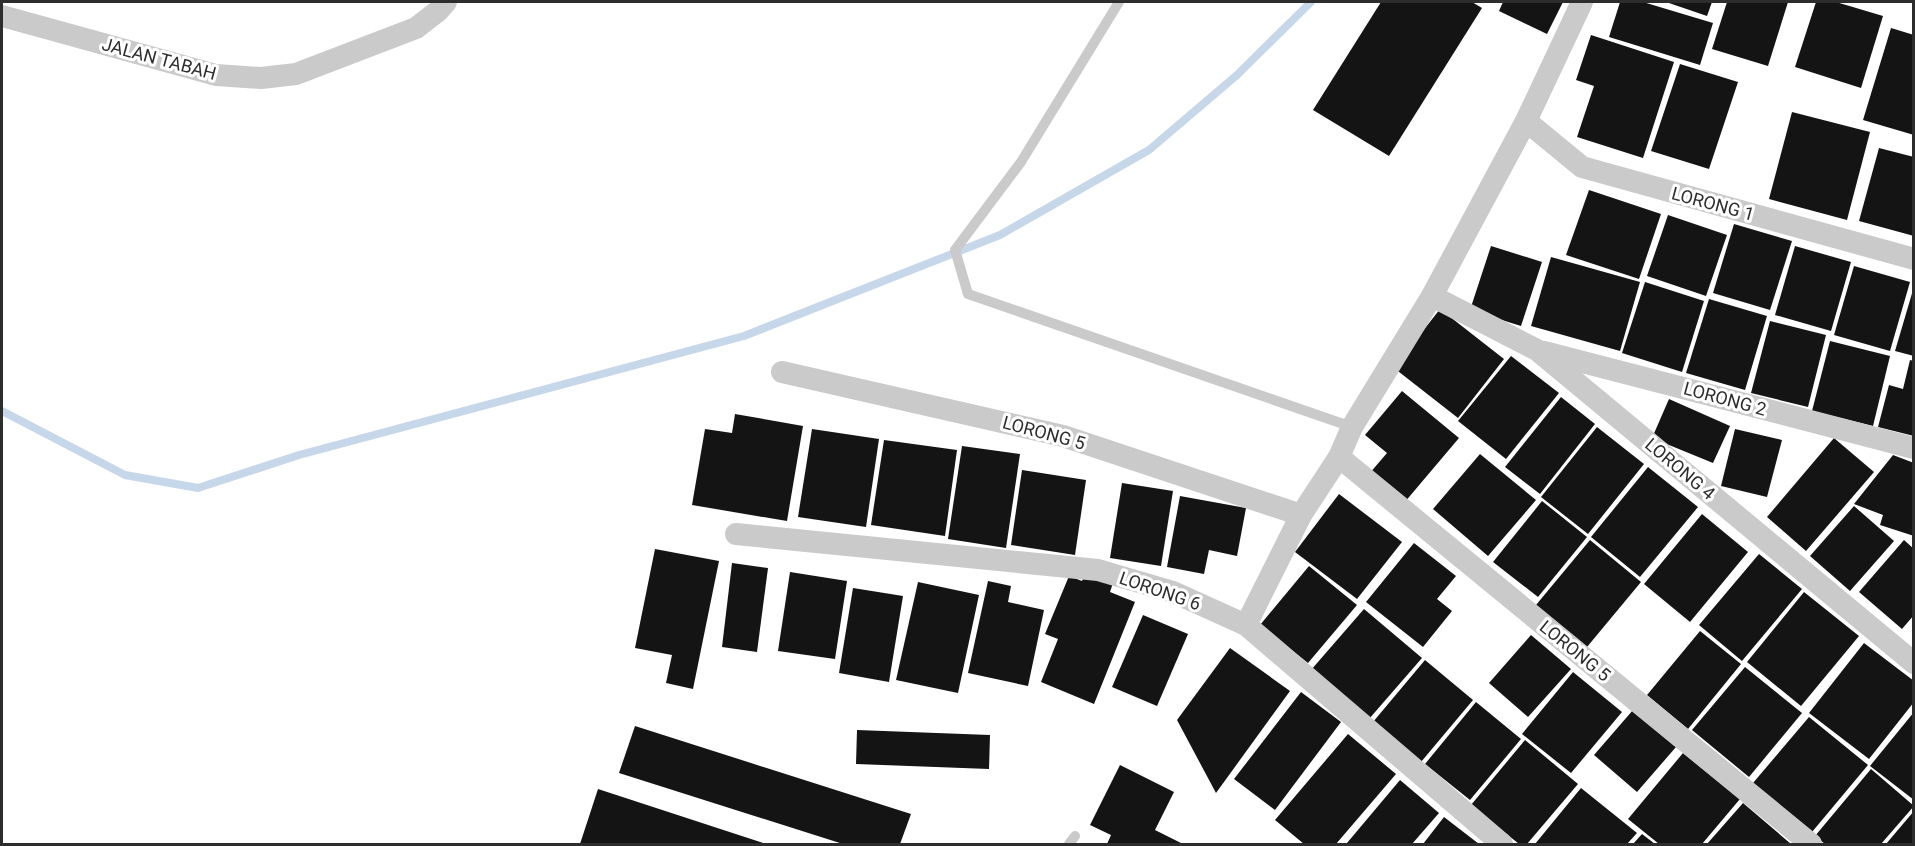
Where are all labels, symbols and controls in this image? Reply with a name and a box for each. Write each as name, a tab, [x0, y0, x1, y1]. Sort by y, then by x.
street label: JALAN TABAH	[100, 33, 219, 84]
street label: LORONG 1	[1670, 182, 1757, 225]
street label: LORONG 2	[1682, 377, 1769, 420]
street label: LORONG 5	[1001, 411, 1088, 454]
street label: LORONG 4	[1641, 433, 1720, 504]
street label: LORONG 6	[1117, 567, 1204, 614]
street label: LORONG 5	[1536, 616, 1615, 685]

